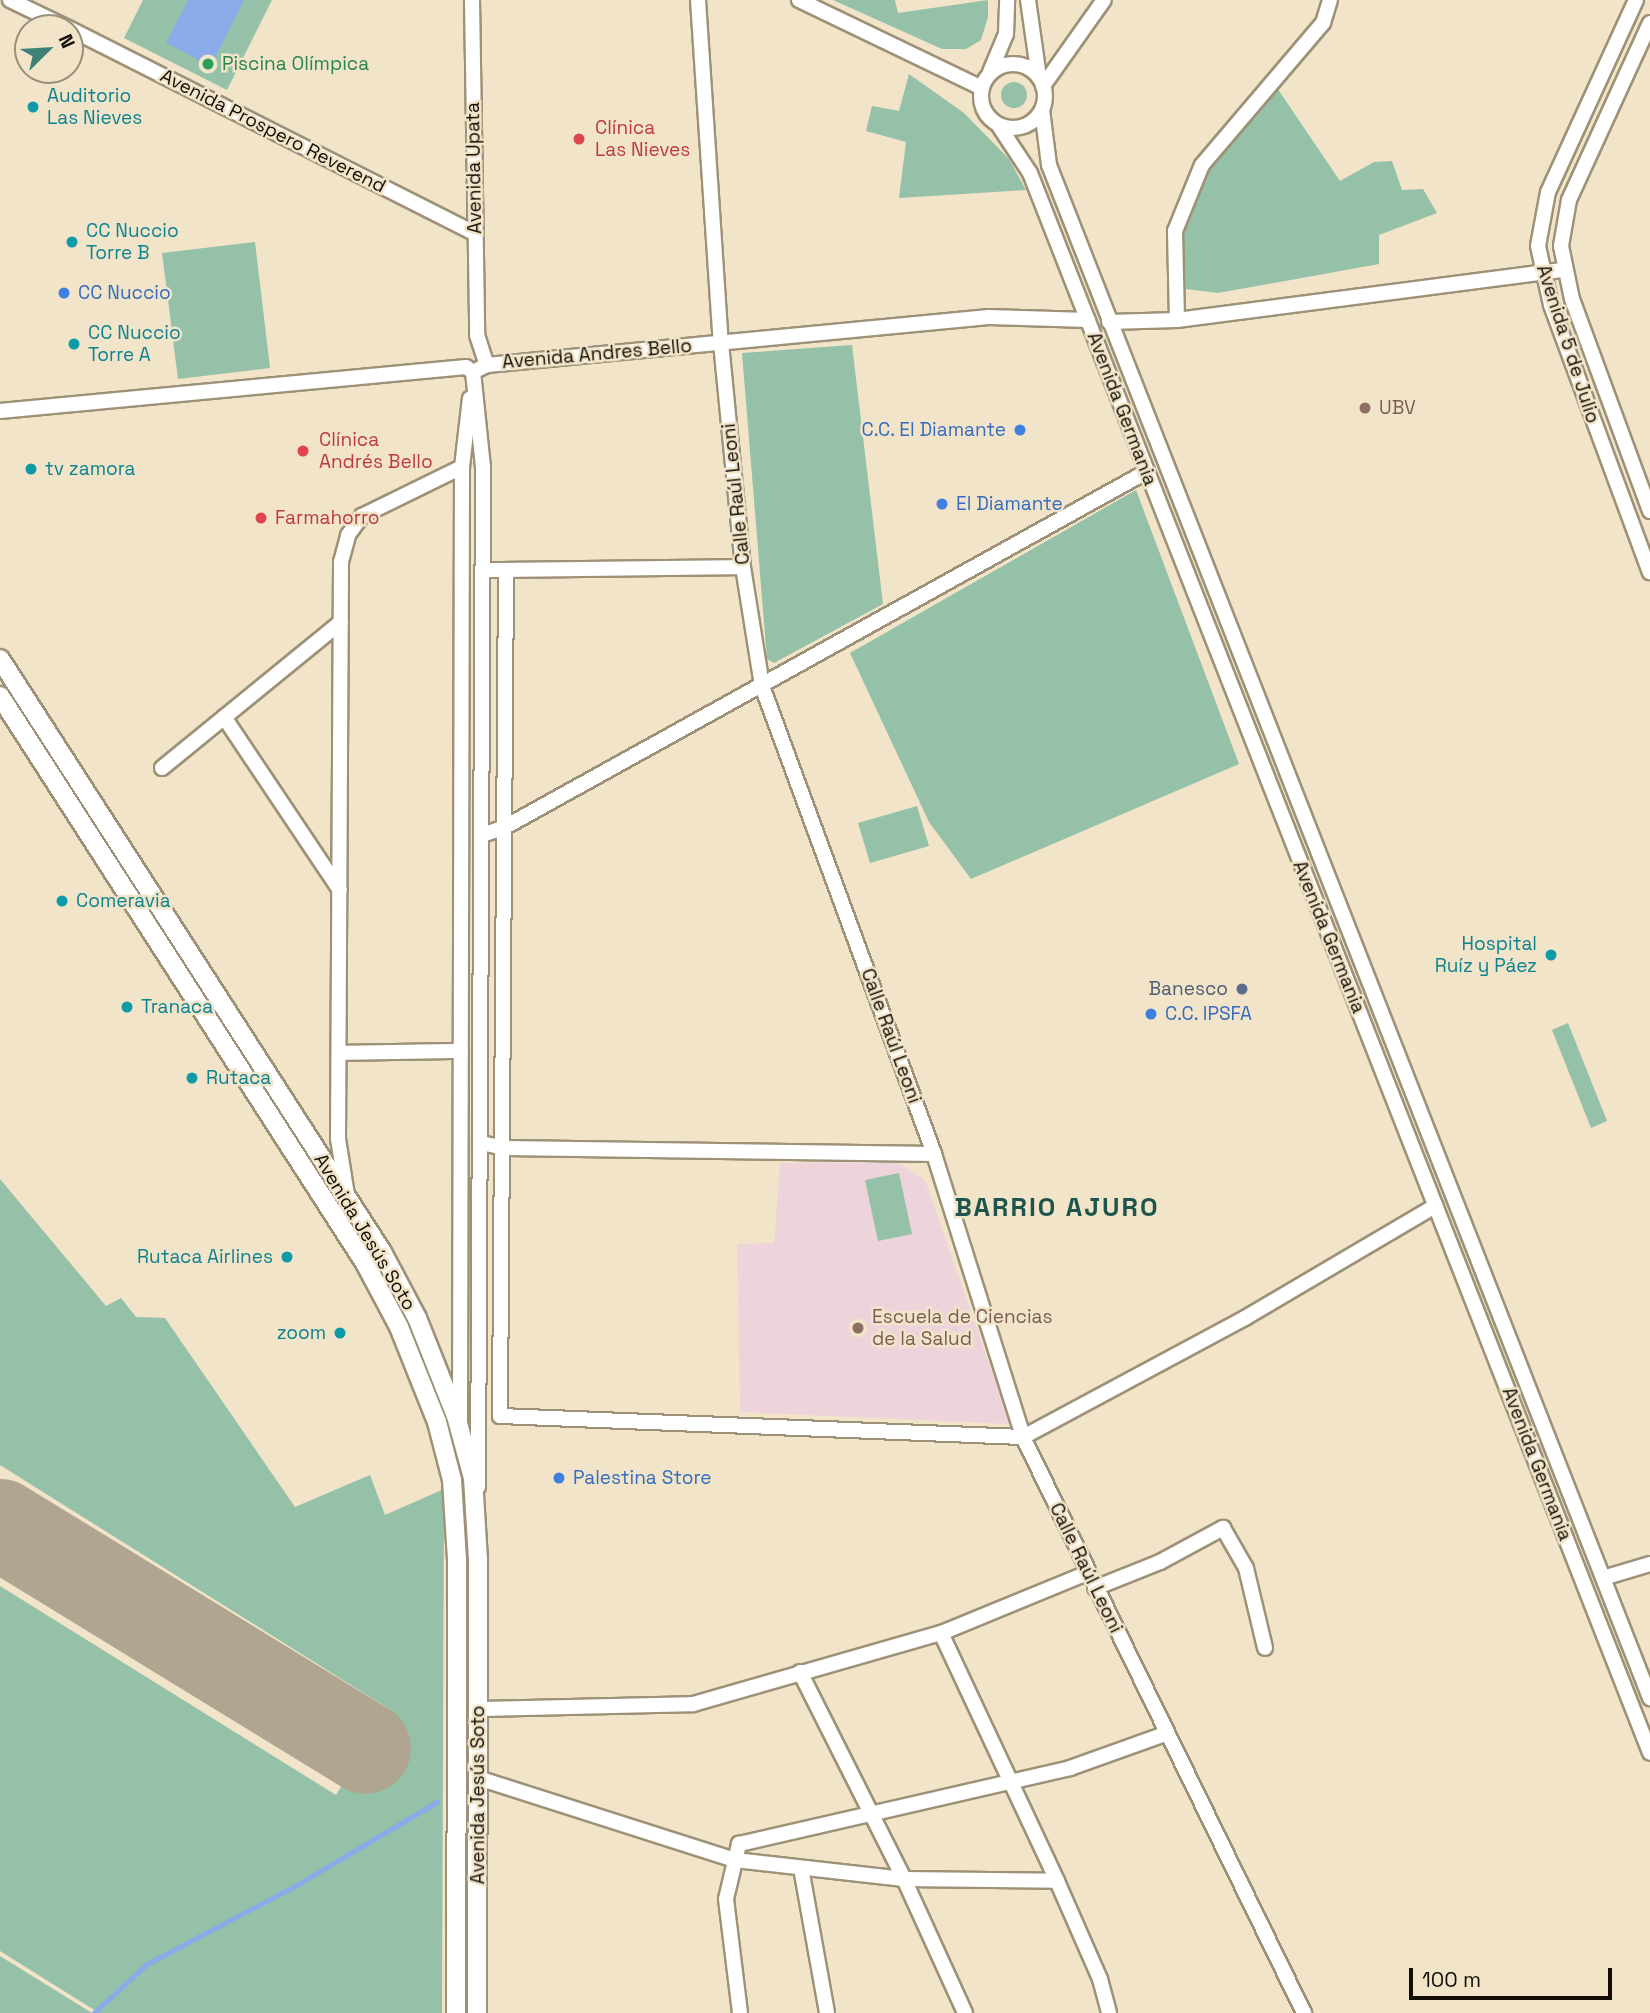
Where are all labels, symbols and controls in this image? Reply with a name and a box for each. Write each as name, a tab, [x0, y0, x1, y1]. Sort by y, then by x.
north arrow	[14, 14, 84, 84]
text: N	[53, 30, 81, 52]
place label: Piscina Olímpica	[222, 53, 369, 75]
marker: Piscina Olímpica	[200, 56, 216, 72]
street label: Avenida Prospero Reverend	[156, 64, 390, 198]
place label: Auditorio Las Nieves	[47, 85, 142, 129]
marker: Auditorio Las Nieves	[25, 99, 41, 115]
street label: Avenida Upata	[461, 102, 487, 234]
place label: Clínica Las Nieves	[595, 117, 690, 161]
marker: Clínica Las Nieves	[569, 129, 589, 149]
place label: CC Nuccio Torre B	[86, 220, 179, 264]
marker: CC Nuccio Torre B	[64, 234, 80, 250]
street label: Avenida 5 de Julio	[1532, 262, 1604, 426]
place label: CC Nuccio	[78, 282, 171, 304]
marker: CC Nuccio	[56, 285, 72, 301]
place label: CC Nuccio Torre A	[88, 322, 181, 366]
street label: Avenida Germania	[1082, 329, 1162, 489]
street label: Avenida Andres Bello	[501, 334, 693, 374]
marker: CC Nuccio Torre A	[66, 336, 82, 352]
place label: UBV	[1379, 397, 1416, 419]
marker: UBV	[1357, 400, 1373, 416]
place label: C.C. El Diamante	[861, 419, 1006, 441]
street label: Calle Raúl Leoni	[717, 422, 755, 566]
marker: C.C. El Diamante	[1012, 422, 1028, 438]
place label: Clínica Andrés Bello	[319, 429, 433, 473]
marker: Clínica Andrés Bello	[293, 441, 313, 461]
place label: tv zamora	[45, 458, 135, 480]
marker: tv zamora	[23, 461, 39, 477]
place label: El Diamante	[956, 493, 1063, 515]
marker: El Diamante	[934, 496, 950, 512]
place label: Farmahorro	[275, 507, 380, 529]
marker: Farmahorro	[253, 510, 269, 526]
street label: Avenida Germania	[1288, 857, 1370, 1017]
place label: Comeravia	[76, 890, 171, 912]
marker: Comeravia	[54, 893, 70, 909]
place label: Hospital Ruíz y Páez	[1435, 933, 1537, 977]
marker: Hospital Ruíz y Páez	[1543, 947, 1559, 963]
street label: Calle Raúl Leoni	[856, 965, 926, 1107]
place label: Banesco	[1149, 978, 1228, 1000]
marker: Banesco	[1234, 981, 1250, 997]
place label: Tranaca	[141, 996, 213, 1018]
marker: Tranaca	[119, 999, 135, 1015]
place label: C.C. IPSFA	[1165, 1003, 1253, 1025]
marker: C.C. IPSFA	[1143, 1006, 1159, 1022]
place label: Rutaca	[206, 1067, 271, 1089]
marker: Rutaca	[184, 1070, 200, 1086]
street label: Avenida Jesús Soto	[309, 1149, 421, 1315]
district label: BARRIO AJURO	[956, 1192, 1158, 1224]
place label: Rutaca Airlines	[137, 1246, 273, 1268]
marker: Rutaca Airlines	[279, 1249, 295, 1265]
place label: Escuela de Ciencias de la Salud	[872, 1306, 1052, 1350]
marker: Escuela de Ciencias de la Salud	[850, 1320, 866, 1336]
place label: zoom	[277, 1322, 326, 1344]
marker: zoom	[332, 1325, 348, 1341]
street label: Avenida Germania	[1497, 1384, 1577, 1544]
place label: Palestina Store	[573, 1467, 712, 1489]
marker: Palestina Store	[551, 1470, 567, 1486]
street label: Calle Raúl Leoni	[1045, 1499, 1127, 1637]
street label: Avenida Jesús Soto	[467, 1706, 489, 1884]
scale bar	[1412, 1954, 1615, 1998]
text: 100 m	[1422, 1966, 1481, 1993]

